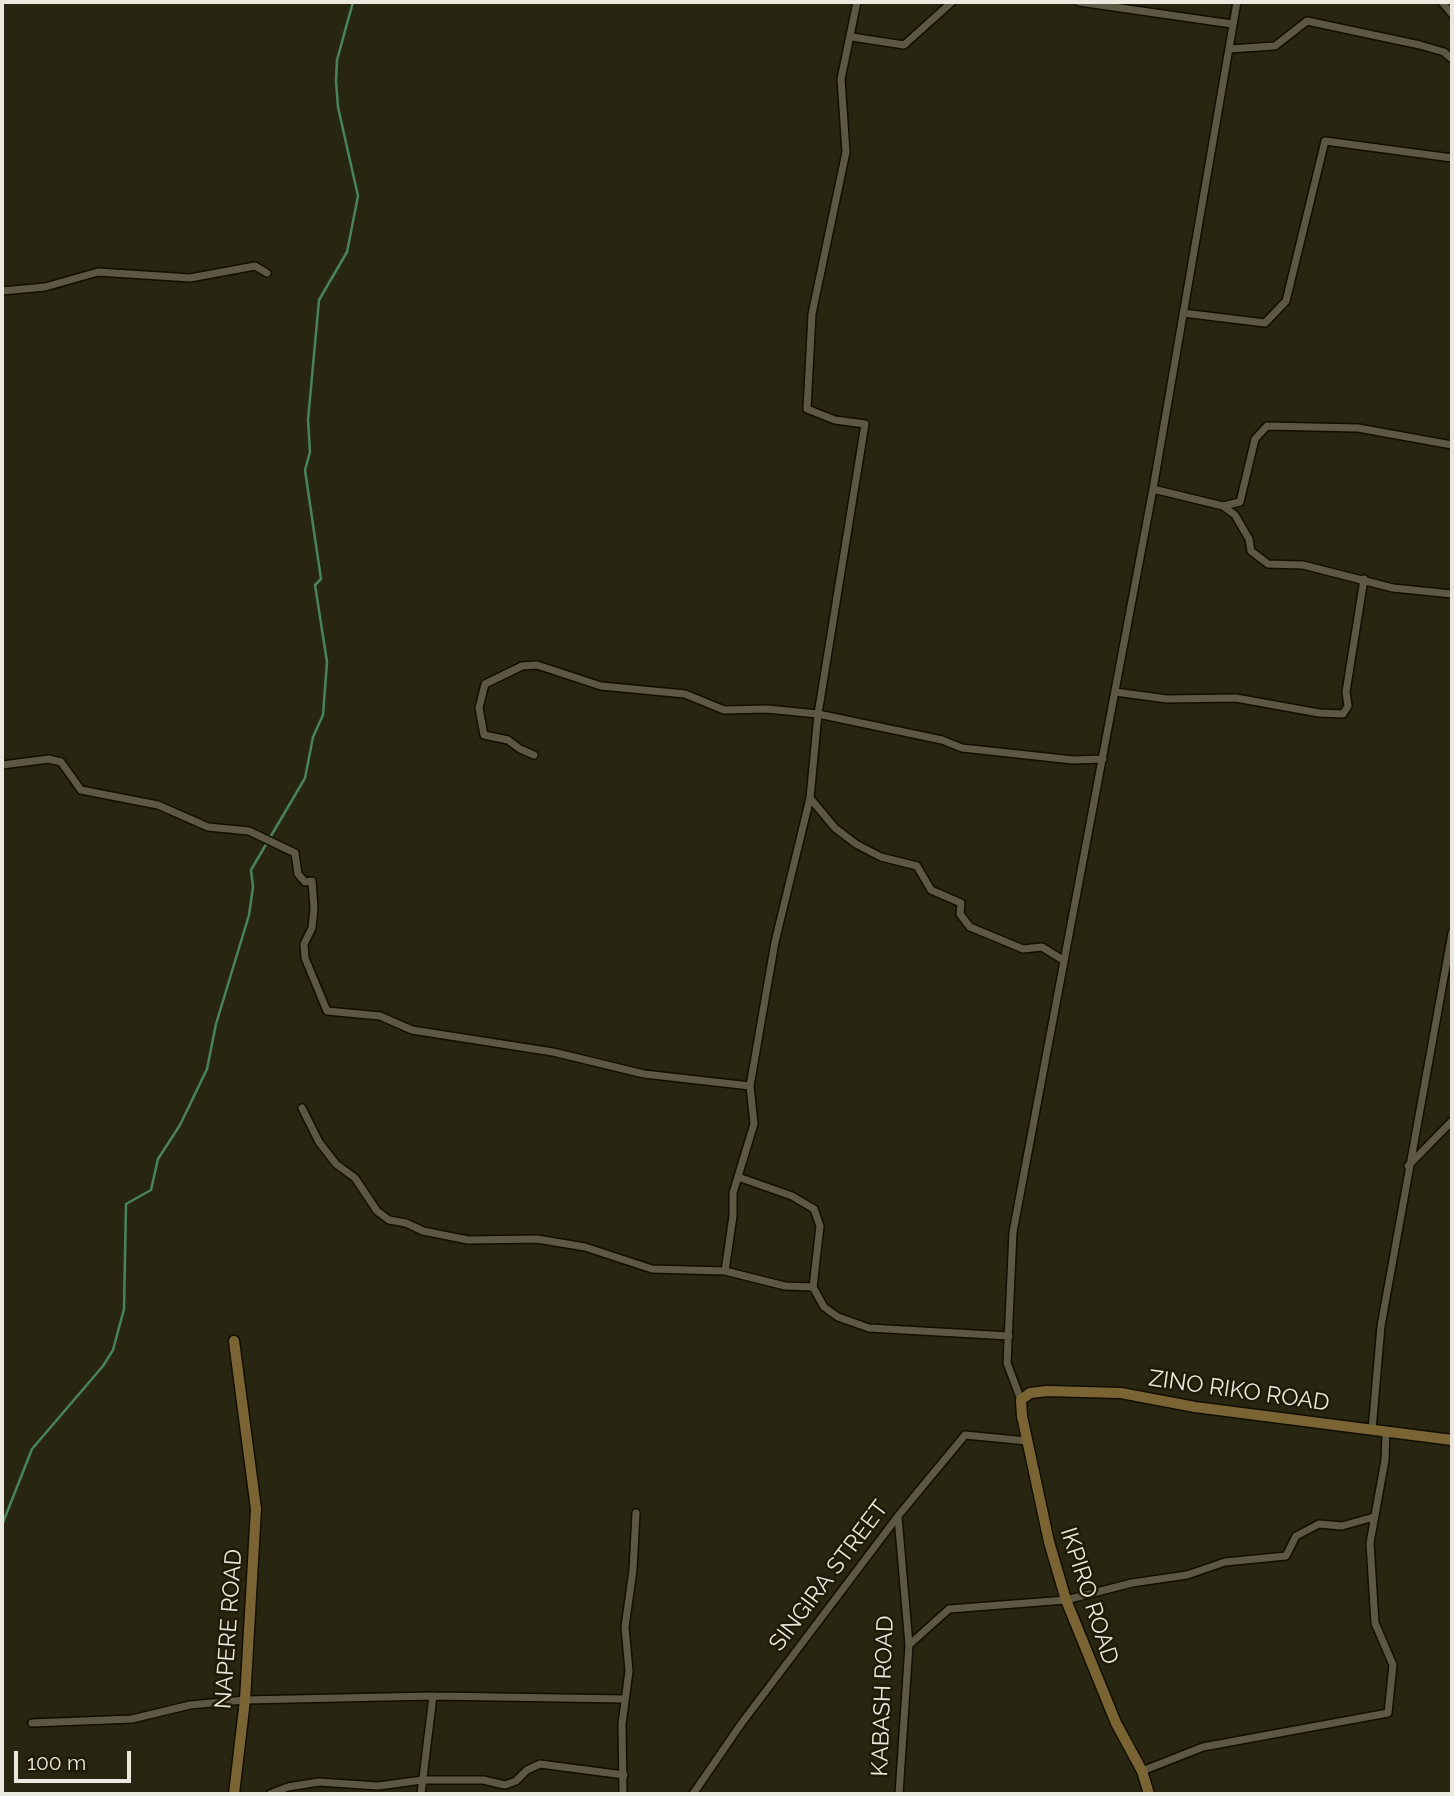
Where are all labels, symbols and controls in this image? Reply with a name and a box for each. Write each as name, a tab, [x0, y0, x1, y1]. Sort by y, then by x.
street label: ZINO RIKO ROAD	[1147, 1365, 1331, 1417]
street label: SINGIRA STREET	[764, 1495, 894, 1657]
street label: IKPIRO ROAD	[1054, 1524, 1124, 1668]
street label: NAPERE ROAD	[210, 1548, 248, 1710]
street label: KABASH ROAD	[866, 1615, 900, 1777]
scale bar	[18, 1736, 135, 1780]
text: 100 m	[27, 1750, 86, 1775]

